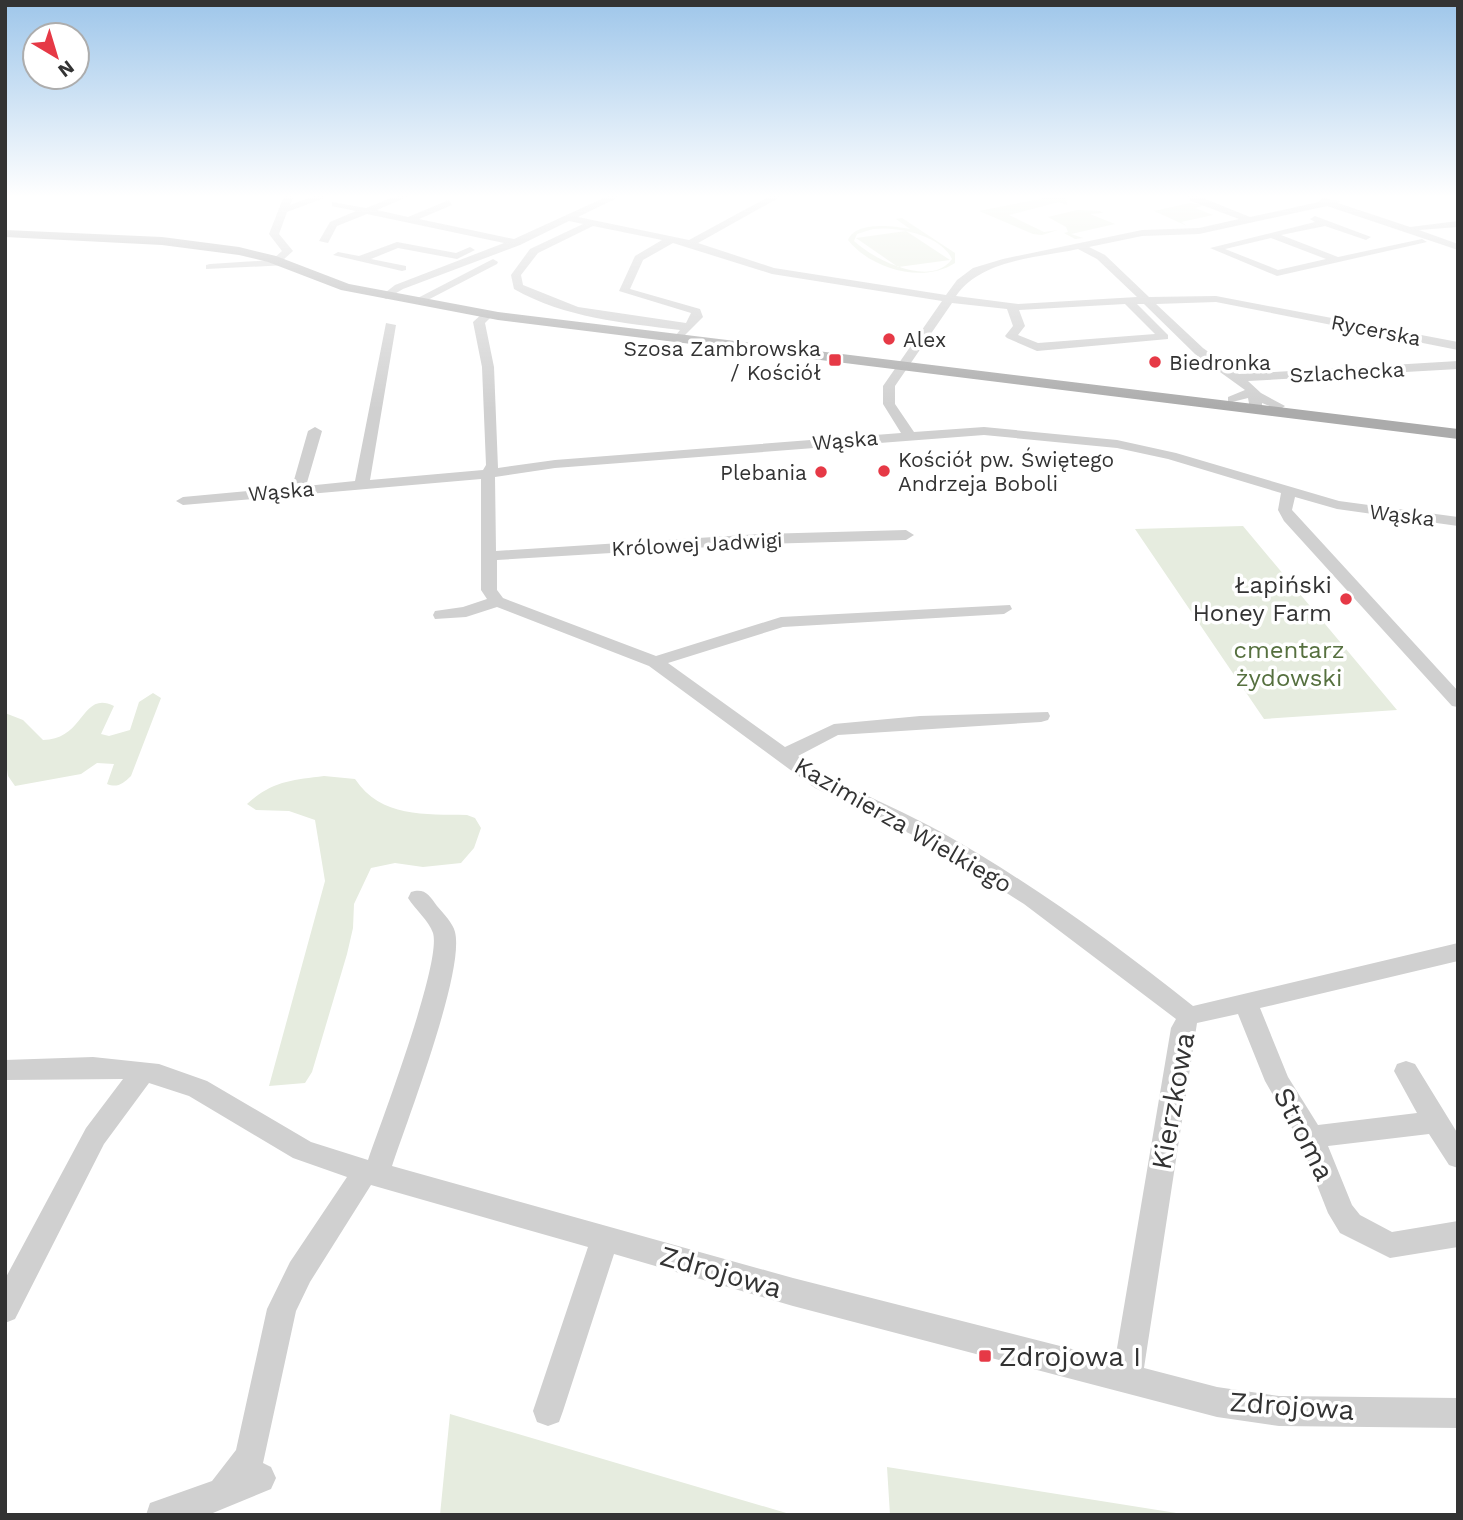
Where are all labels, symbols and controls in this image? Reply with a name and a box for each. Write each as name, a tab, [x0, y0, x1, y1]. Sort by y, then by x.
north arrow	[21, 21, 91, 91]
text: N	[54, 56, 79, 82]
street label: Rycerska	[1329, 309, 1423, 351]
place label: Alex	[903, 327, 946, 352]
marker: Alex	[881, 331, 897, 347]
place label: Szosa Zambrowska / Kościół	[624, 336, 821, 385]
place label: Biedronka	[1169, 350, 1271, 375]
marker: Szosa Zambrowska / Kościół	[827, 352, 843, 368]
marker: Biedronka	[1147, 354, 1163, 370]
street label: Szlachecka	[1289, 356, 1405, 387]
street label: Wąska	[811, 425, 879, 455]
place label: Kościół pw. Świętego Andrzeja Boboli	[898, 447, 1114, 496]
place label: Plebania	[720, 460, 807, 485]
marker: Kościół pw. Świętego Andrzeja Boboli	[876, 463, 892, 479]
marker: Plebania	[813, 464, 829, 480]
street label: Wąska	[247, 476, 315, 506]
street label: Wąska	[1368, 499, 1436, 531]
street label: Królowej Jadwigi	[611, 527, 783, 561]
place label: Łapiński Honey Farm	[1192, 571, 1332, 627]
marker: Łapiński Honey Farm	[1338, 591, 1354, 607]
park label: cmentarz żydowski	[1233, 636, 1345, 692]
street label: Kazimierza Wielkiego	[789, 751, 1017, 899]
street label: Kierzkowa	[1145, 1030, 1201, 1172]
street label: Stroma	[1267, 1082, 1341, 1186]
street label: Zdrojowa	[656, 1239, 786, 1305]
place label: Zdrojowa I	[999, 1340, 1141, 1373]
marker: Zdrojowa I	[977, 1348, 993, 1364]
street label: Zdrojowa	[1228, 1385, 1356, 1427]

